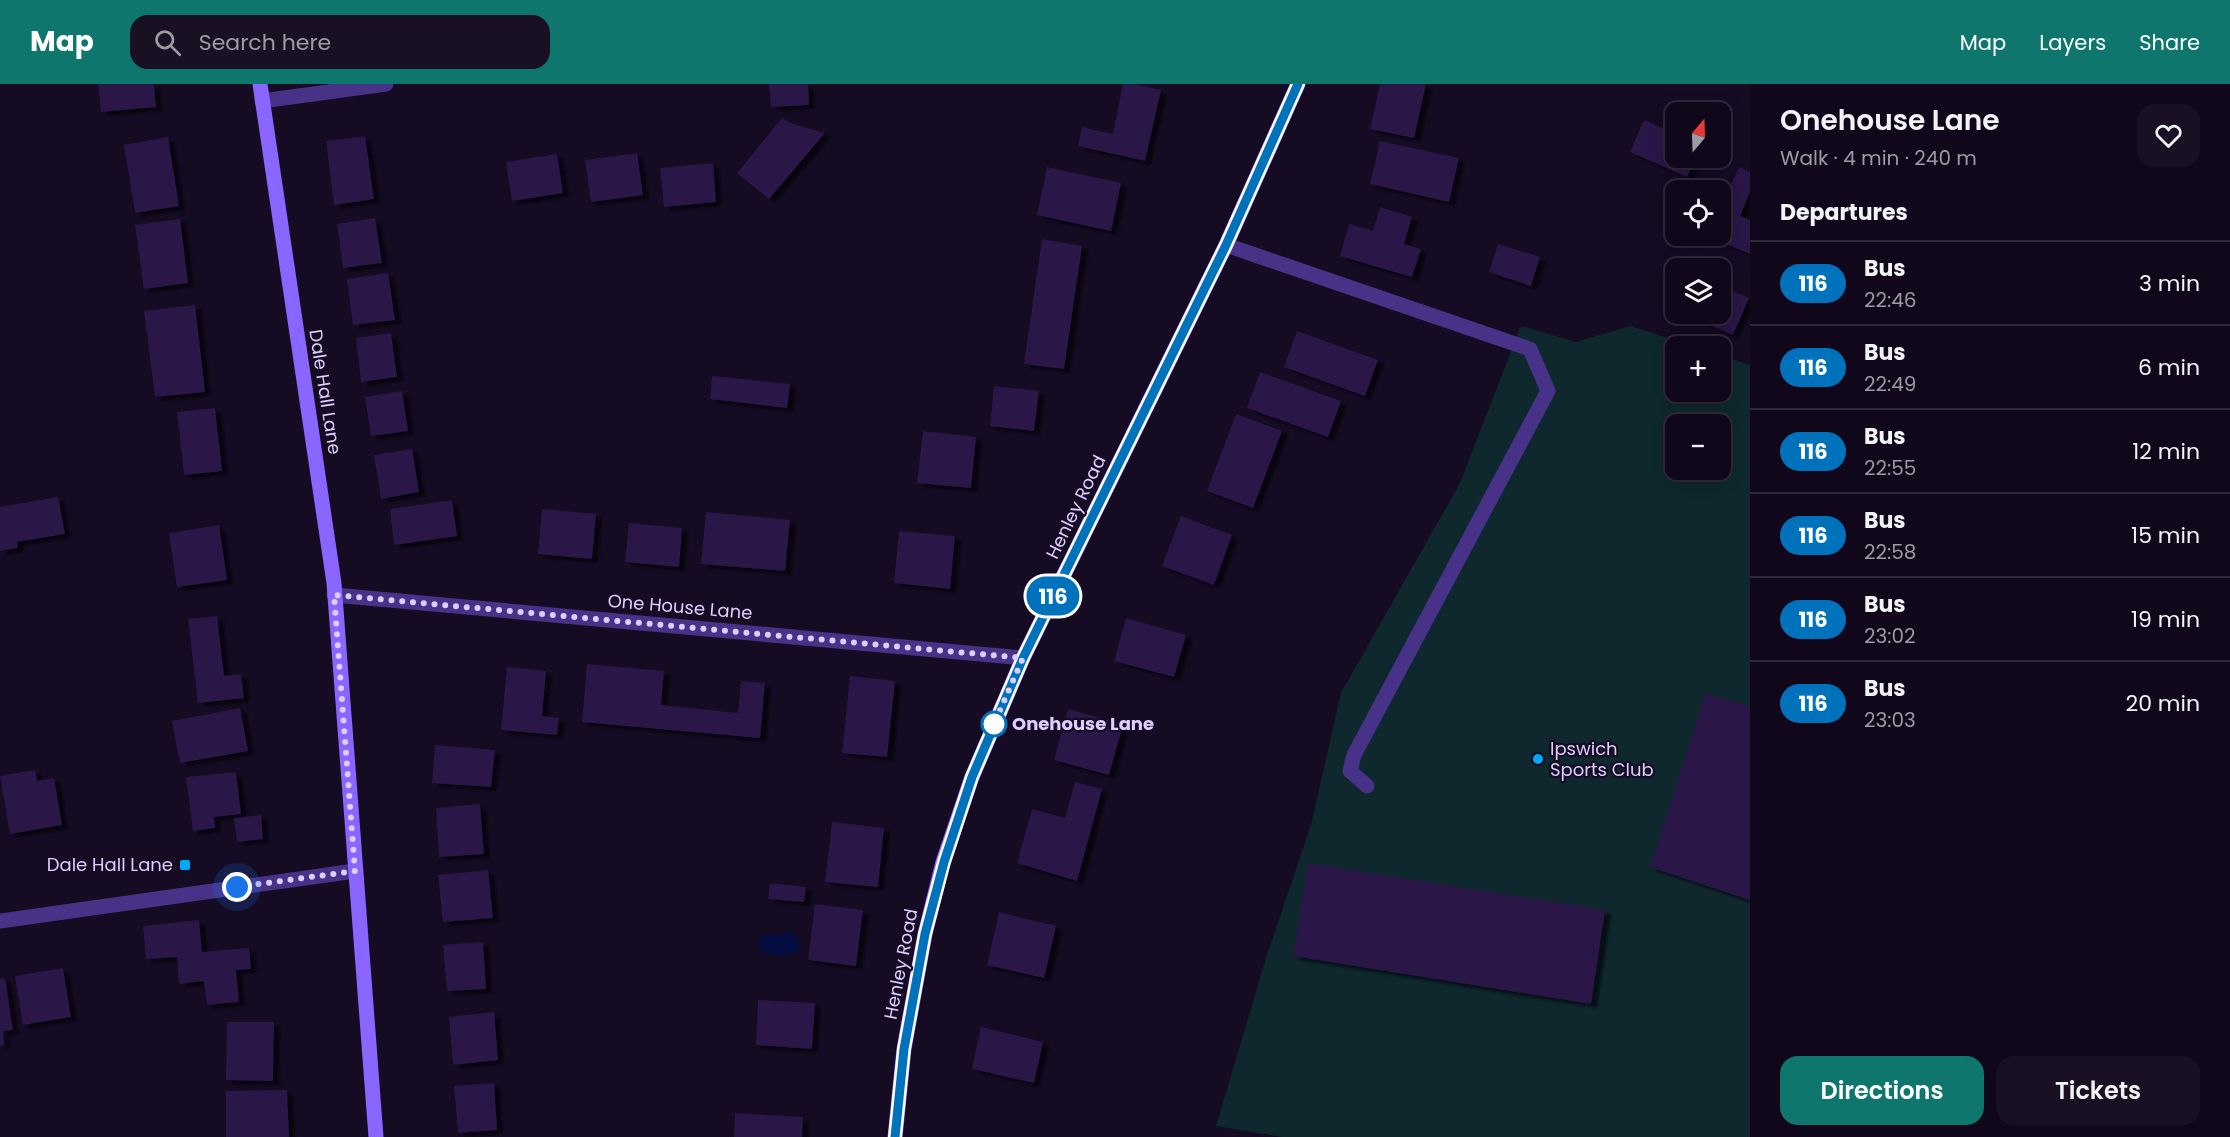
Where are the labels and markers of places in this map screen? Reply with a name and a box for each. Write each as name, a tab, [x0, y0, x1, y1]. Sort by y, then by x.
marker: Onehouse Lane	[981, 711, 1007, 737]
place label: Onehouse Lane	[1012, 711, 1154, 736]
place label: Ipswich Sports Club	[1550, 736, 1654, 782]
marker: Ipswich Sports Club	[1531, 752, 1545, 766]
place label: Dale Hall Lane	[47, 852, 173, 877]
marker: Dale Hall Lane	[178, 858, 192, 872]

